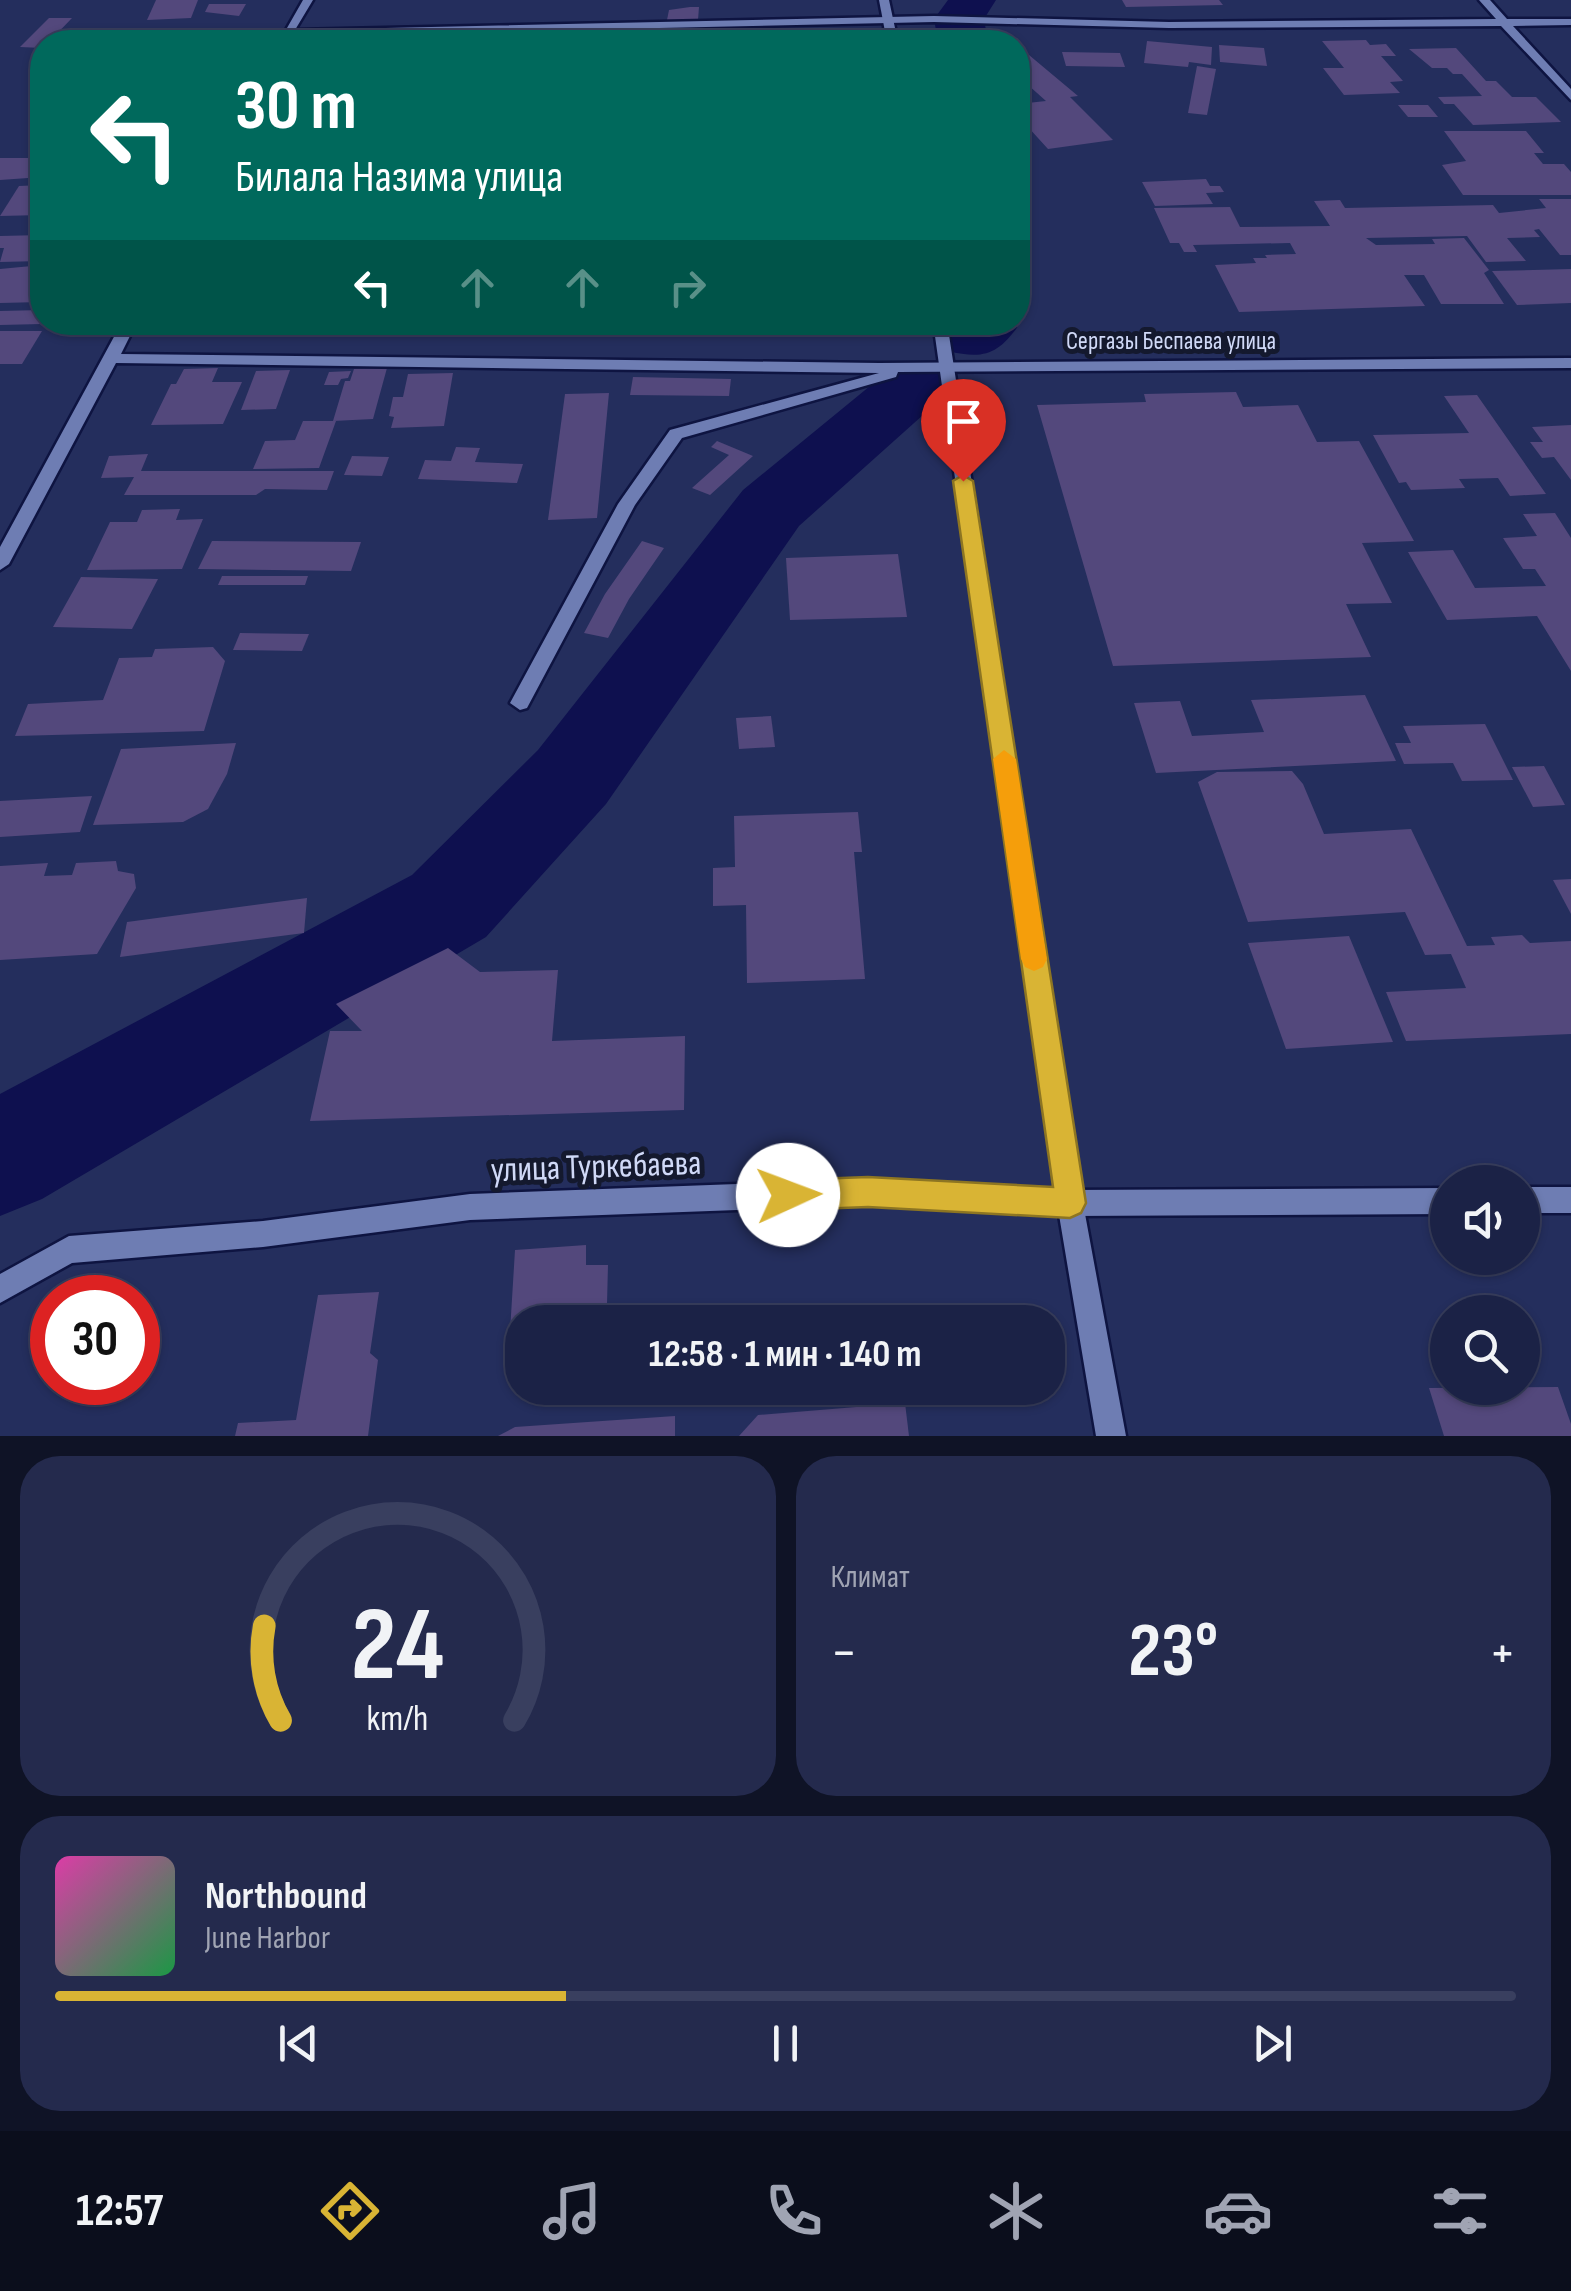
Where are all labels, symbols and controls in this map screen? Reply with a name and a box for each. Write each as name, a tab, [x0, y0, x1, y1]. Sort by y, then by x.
text: 30 m	[235, 65, 357, 149]
icon: left	[70, 70, 200, 200]
text: Билала Назима улица	[235, 150, 563, 205]
icon: left	[345, 260, 400, 315]
icon: ahead	[450, 260, 505, 315]
icon: ahead	[555, 260, 610, 315]
icon: right	[660, 260, 715, 315]
street label: Сергазы Беспаева улица	[1066, 326, 1276, 357]
pin	[921, 379, 1006, 482]
icon: arrive	[936, 394, 991, 449]
street label: улица Туркебаева	[490, 1142, 702, 1192]
position arrow	[736, 1143, 840, 1247]
map controls	[1430, 1165, 1540, 1405]
button: sound	[1430, 1165, 1540, 1275]
speed limit sign: 30	[30, 1275, 160, 1405]
button: search	[1430, 1295, 1540, 1405]
text: 12:58 · 1 мин · 140 m	[649, 1332, 921, 1377]
text: Климат	[831, 1558, 910, 1597]
text: 24	[351, 1584, 445, 1709]
text: 23°	[1128, 1607, 1218, 1698]
text: −	[831, 1620, 857, 1687]
text: +	[1489, 1620, 1516, 1687]
text: km/h	[367, 1698, 429, 1741]
text: Northbound	[205, 1874, 367, 1919]
text: June Harbor	[205, 1919, 330, 1958]
icon: previous	[271, 2016, 326, 2071]
icon: pause	[758, 2016, 813, 2071]
icon: next	[1245, 2016, 1300, 2071]
icon: directions	[315, 2176, 385, 2246]
icon: music	[537, 2176, 607, 2246]
icon: phone	[759, 2176, 829, 2246]
icon: climate	[981, 2176, 1051, 2246]
icon: car	[1203, 2176, 1273, 2246]
icon: filters	[1425, 2176, 1495, 2246]
text: 12:57	[76, 2184, 163, 2239]

